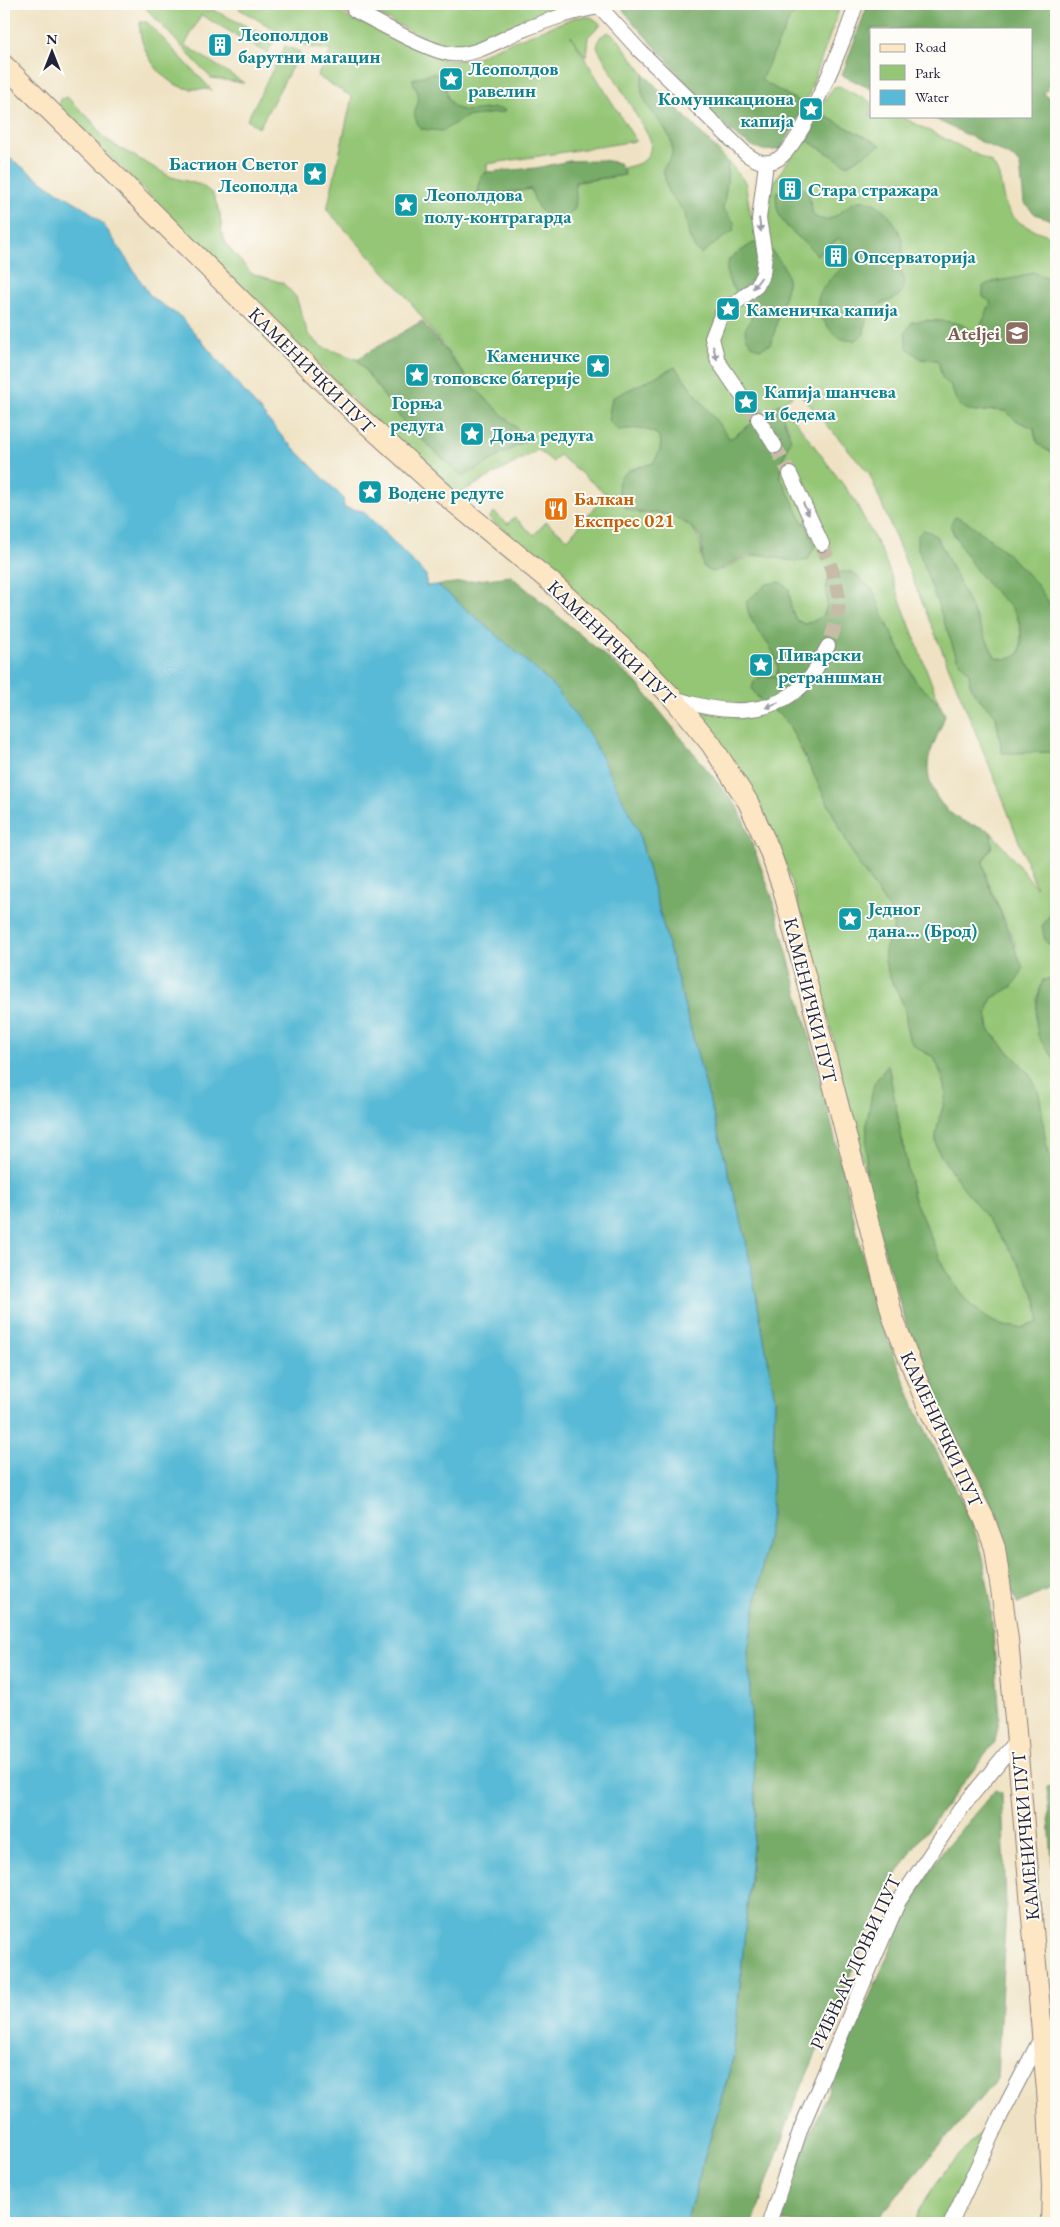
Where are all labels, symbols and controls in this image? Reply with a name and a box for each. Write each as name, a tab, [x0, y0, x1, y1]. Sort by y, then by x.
place label: Леополдов барутни магацин	[238, 22, 381, 69]
north arrow	[28, 28, 78, 78]
legend	[870, 28, 1032, 118]
text: N	[46, 30, 58, 48]
building icon: Леополдов барутни магацин	[207, 32, 233, 58]
text: Road	[915, 37, 947, 56]
place label: Леополдов равелин	[468, 56, 559, 103]
text: Park	[915, 63, 942, 82]
place icon: Леополдов равелин	[438, 66, 464, 92]
place label: Комуникациона капија	[658, 86, 795, 133]
text: Water	[915, 87, 949, 106]
place icon: Комуникациона капија	[798, 96, 824, 122]
place label: Бастион Светог Леополда	[169, 151, 299, 198]
place icon: Бастион Светог Леополда	[302, 161, 328, 187]
building icon: Стара стражара	[777, 176, 803, 202]
place label: Стара стражара	[808, 177, 939, 202]
place label: Леополдова полу-контрагарда	[424, 182, 572, 229]
place icon: Леополдова полу-контрагарда	[393, 192, 419, 218]
one-way arrow	[757, 217, 765, 233]
building icon: Опсерваторија	[823, 243, 849, 269]
place label: Опсерваторија	[854, 244, 976, 269]
one-way arrow	[751, 277, 762, 290]
place icon: Каменичка капија	[715, 296, 741, 322]
place label: Каменичка капија	[746, 297, 899, 322]
street label: КАМЕНИЧКИ ПУТ	[243, 302, 381, 439]
school or university icon: Ateljei	[1004, 320, 1030, 346]
place label: Ateljei	[946, 321, 1000, 346]
place label: Каменичке топовске батерије	[433, 343, 580, 390]
one-way arrow	[712, 346, 720, 361]
place icon: Каменичке топовске батерије	[585, 353, 611, 379]
place icon: Горња редута	[404, 362, 430, 388]
place label: Капија шанчева и бедема	[764, 379, 897, 426]
place icon: Капија шанчева и бедема	[733, 389, 759, 415]
place label: Горња редута	[390, 390, 445, 437]
place icon: Доња редута	[459, 421, 485, 447]
place label: Доња редута	[490, 422, 595, 447]
place icon: Водене редуте	[357, 479, 383, 505]
place label: Водене редуте	[388, 480, 504, 505]
place label: Балкан Експрес 021	[574, 486, 674, 533]
restaurant icon: Балкан Експрес 021	[543, 496, 569, 522]
one-way arrow	[802, 502, 810, 516]
street label: КАМЕНИЧКИ ПУТ	[542, 575, 681, 710]
place label: Пиварски ретраншман	[778, 642, 882, 689]
place icon: Пиварски ретраншман	[748, 652, 774, 678]
one-way arrow	[765, 701, 779, 709]
place label: Једног дана... (Брод)	[866, 896, 978, 943]
place icon: Једног дана... (Брод)	[837, 906, 863, 932]
street label: КАМЕНИЧКИ ПУТ	[778, 915, 843, 1086]
street label: КАМЕНИЧКИ ПУТ	[894, 1347, 989, 1511]
street label: КАМЕНИЧКИ ПУТ	[1006, 1750, 1045, 1921]
street label: РИБЊАК ДОЊИ ПУТ	[804, 1871, 907, 2054]

